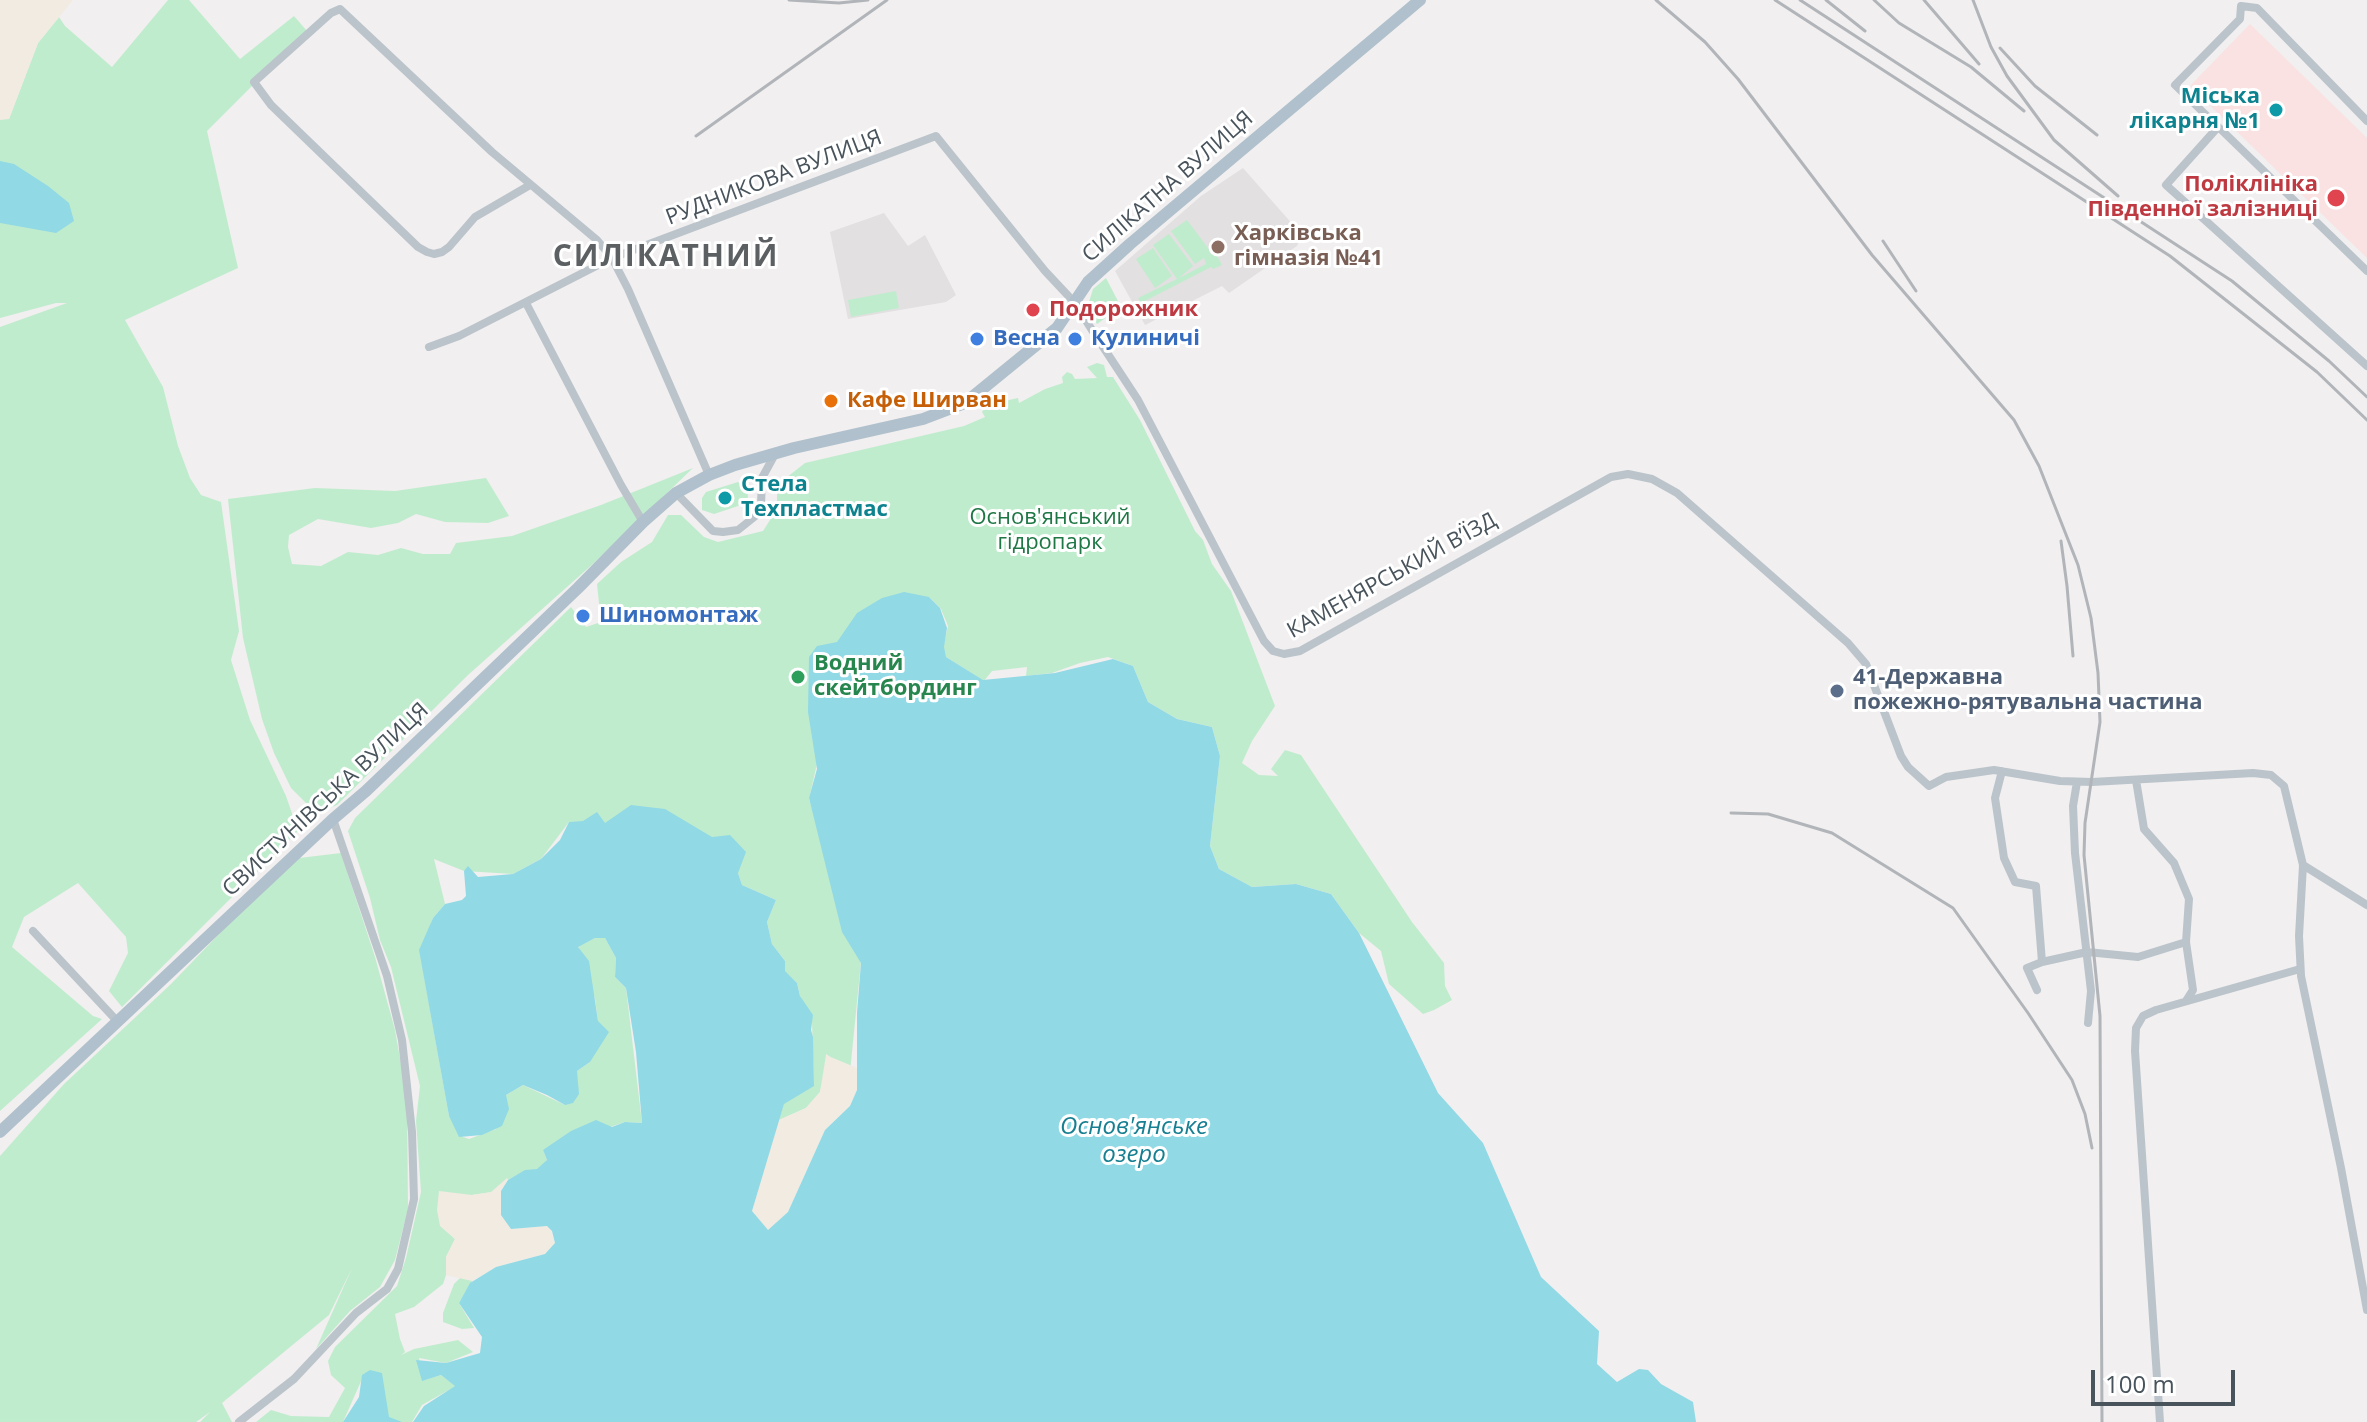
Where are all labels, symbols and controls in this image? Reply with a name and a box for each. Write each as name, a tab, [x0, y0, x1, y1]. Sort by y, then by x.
place label: Міська лікарня №1	[2130, 84, 2260, 136]
marker: Міська лікарня №1	[2267, 101, 2285, 119]
street label: СИЛІКАТНА ВУЛИЦЯ	[1077, 106, 1259, 268]
street label: РУДНИКОВА ВУЛИЦЯ	[662, 125, 886, 231]
place label: Поліклініка Південної залізниці	[2087, 172, 2318, 224]
marker: Поліклініка Південної залізниці	[2325, 187, 2347, 209]
place label: Харківська гімназія №41	[1234, 221, 1383, 272]
marker: Харківська гімназія №41	[1209, 238, 1227, 256]
district label: СИЛІКАТНИЙ	[553, 239, 779, 275]
place label: Подорожник	[1049, 297, 1198, 323]
marker: Подорожник	[1024, 301, 1042, 319]
place label: Весна	[993, 326, 1060, 352]
place label: Кулиничі	[1091, 326, 1200, 352]
marker: Весна	[968, 330, 986, 348]
marker: Кулиничі	[1066, 330, 1084, 348]
place label: Кафе Ширван	[847, 388, 1007, 414]
marker: Кафе Ширван	[822, 392, 840, 410]
place label: Стела Техпластмас	[741, 472, 888, 524]
marker: Стела Техпластмас	[716, 489, 734, 507]
park label: Основ'янський гідропарк	[969, 505, 1131, 556]
street label: КАМЕНЯРСЬКИЙ В’ЇЗД	[1283, 507, 1501, 645]
place label: Шиномонтаж	[599, 603, 758, 629]
marker: Шиномонтаж	[574, 607, 592, 625]
place label: Водний скейтбординг	[814, 651, 977, 702]
place label: 41-Державна пожежно-рятувальна частина	[1853, 665, 2203, 716]
marker: Водний скейтбординг	[789, 668, 807, 686]
marker: 41-Державна пожежно-рятувальна частина	[1828, 682, 1846, 700]
street label: СВИСТУНІВСЬКА ВУЛИЦЯ	[218, 698, 434, 902]
water label: Основ'янське озеро	[1060, 1113, 1208, 1169]
scale bar	[2095, 1354, 2239, 1404]
text: 100 m	[2105, 1367, 2175, 1400]

